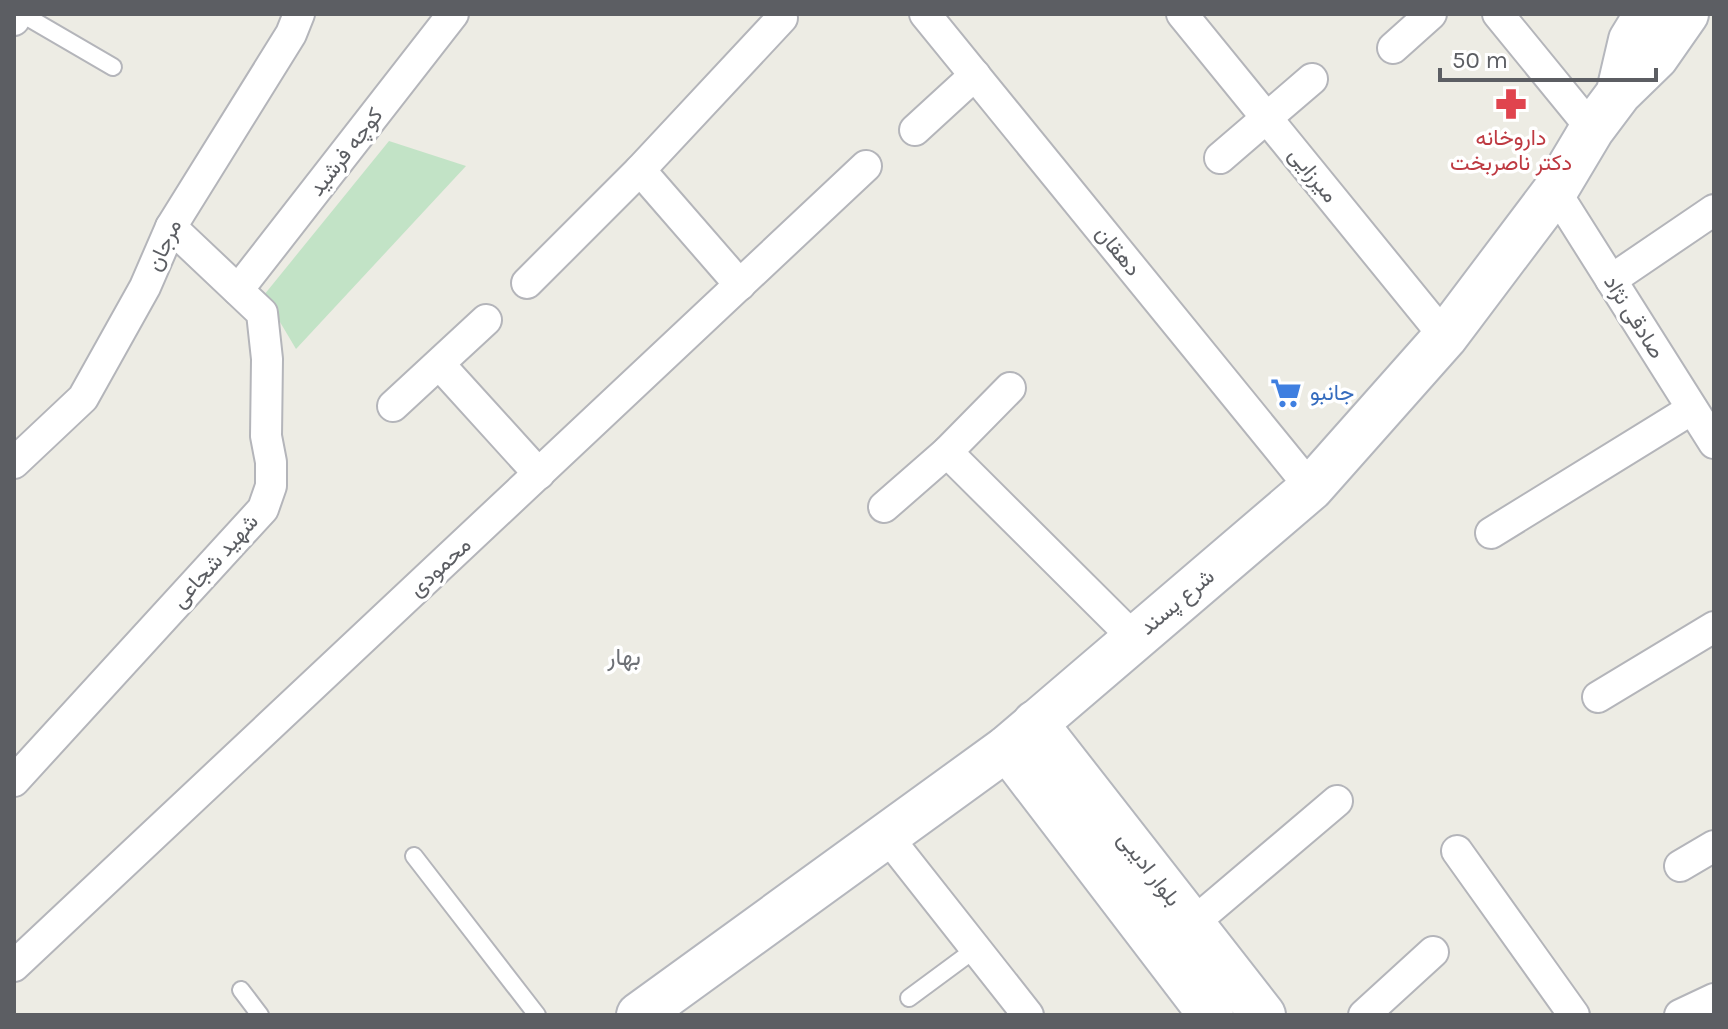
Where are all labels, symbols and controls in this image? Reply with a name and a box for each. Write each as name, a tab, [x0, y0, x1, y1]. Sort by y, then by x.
scale bar	[1440, 32, 1656, 82]
text: 50 m	[1452, 46, 1508, 74]
pharmacy icon: داروخانه دکتر ناصربخت	[1494, 87, 1528, 121]
street label: كوچه فرشيد	[303, 103, 389, 202]
place label: داروخانه دکتر ناصربخت	[1450, 125, 1572, 176]
street label: میرزایی	[1283, 142, 1343, 208]
street label: مرجان	[141, 215, 187, 275]
street label: دهقان	[1090, 221, 1146, 281]
street label: صادقی نژاد	[1598, 270, 1670, 364]
supermarket icon: جانبو	[1269, 376, 1303, 410]
place label: جانبو	[1310, 380, 1354, 406]
street label: شهید شجاعی	[166, 509, 264, 613]
street label: محمودی	[404, 532, 476, 602]
street label: شرع پسند	[1134, 563, 1220, 641]
district label: بهار	[606, 643, 641, 672]
street label: بلوار ادیبی	[1112, 826, 1186, 912]

